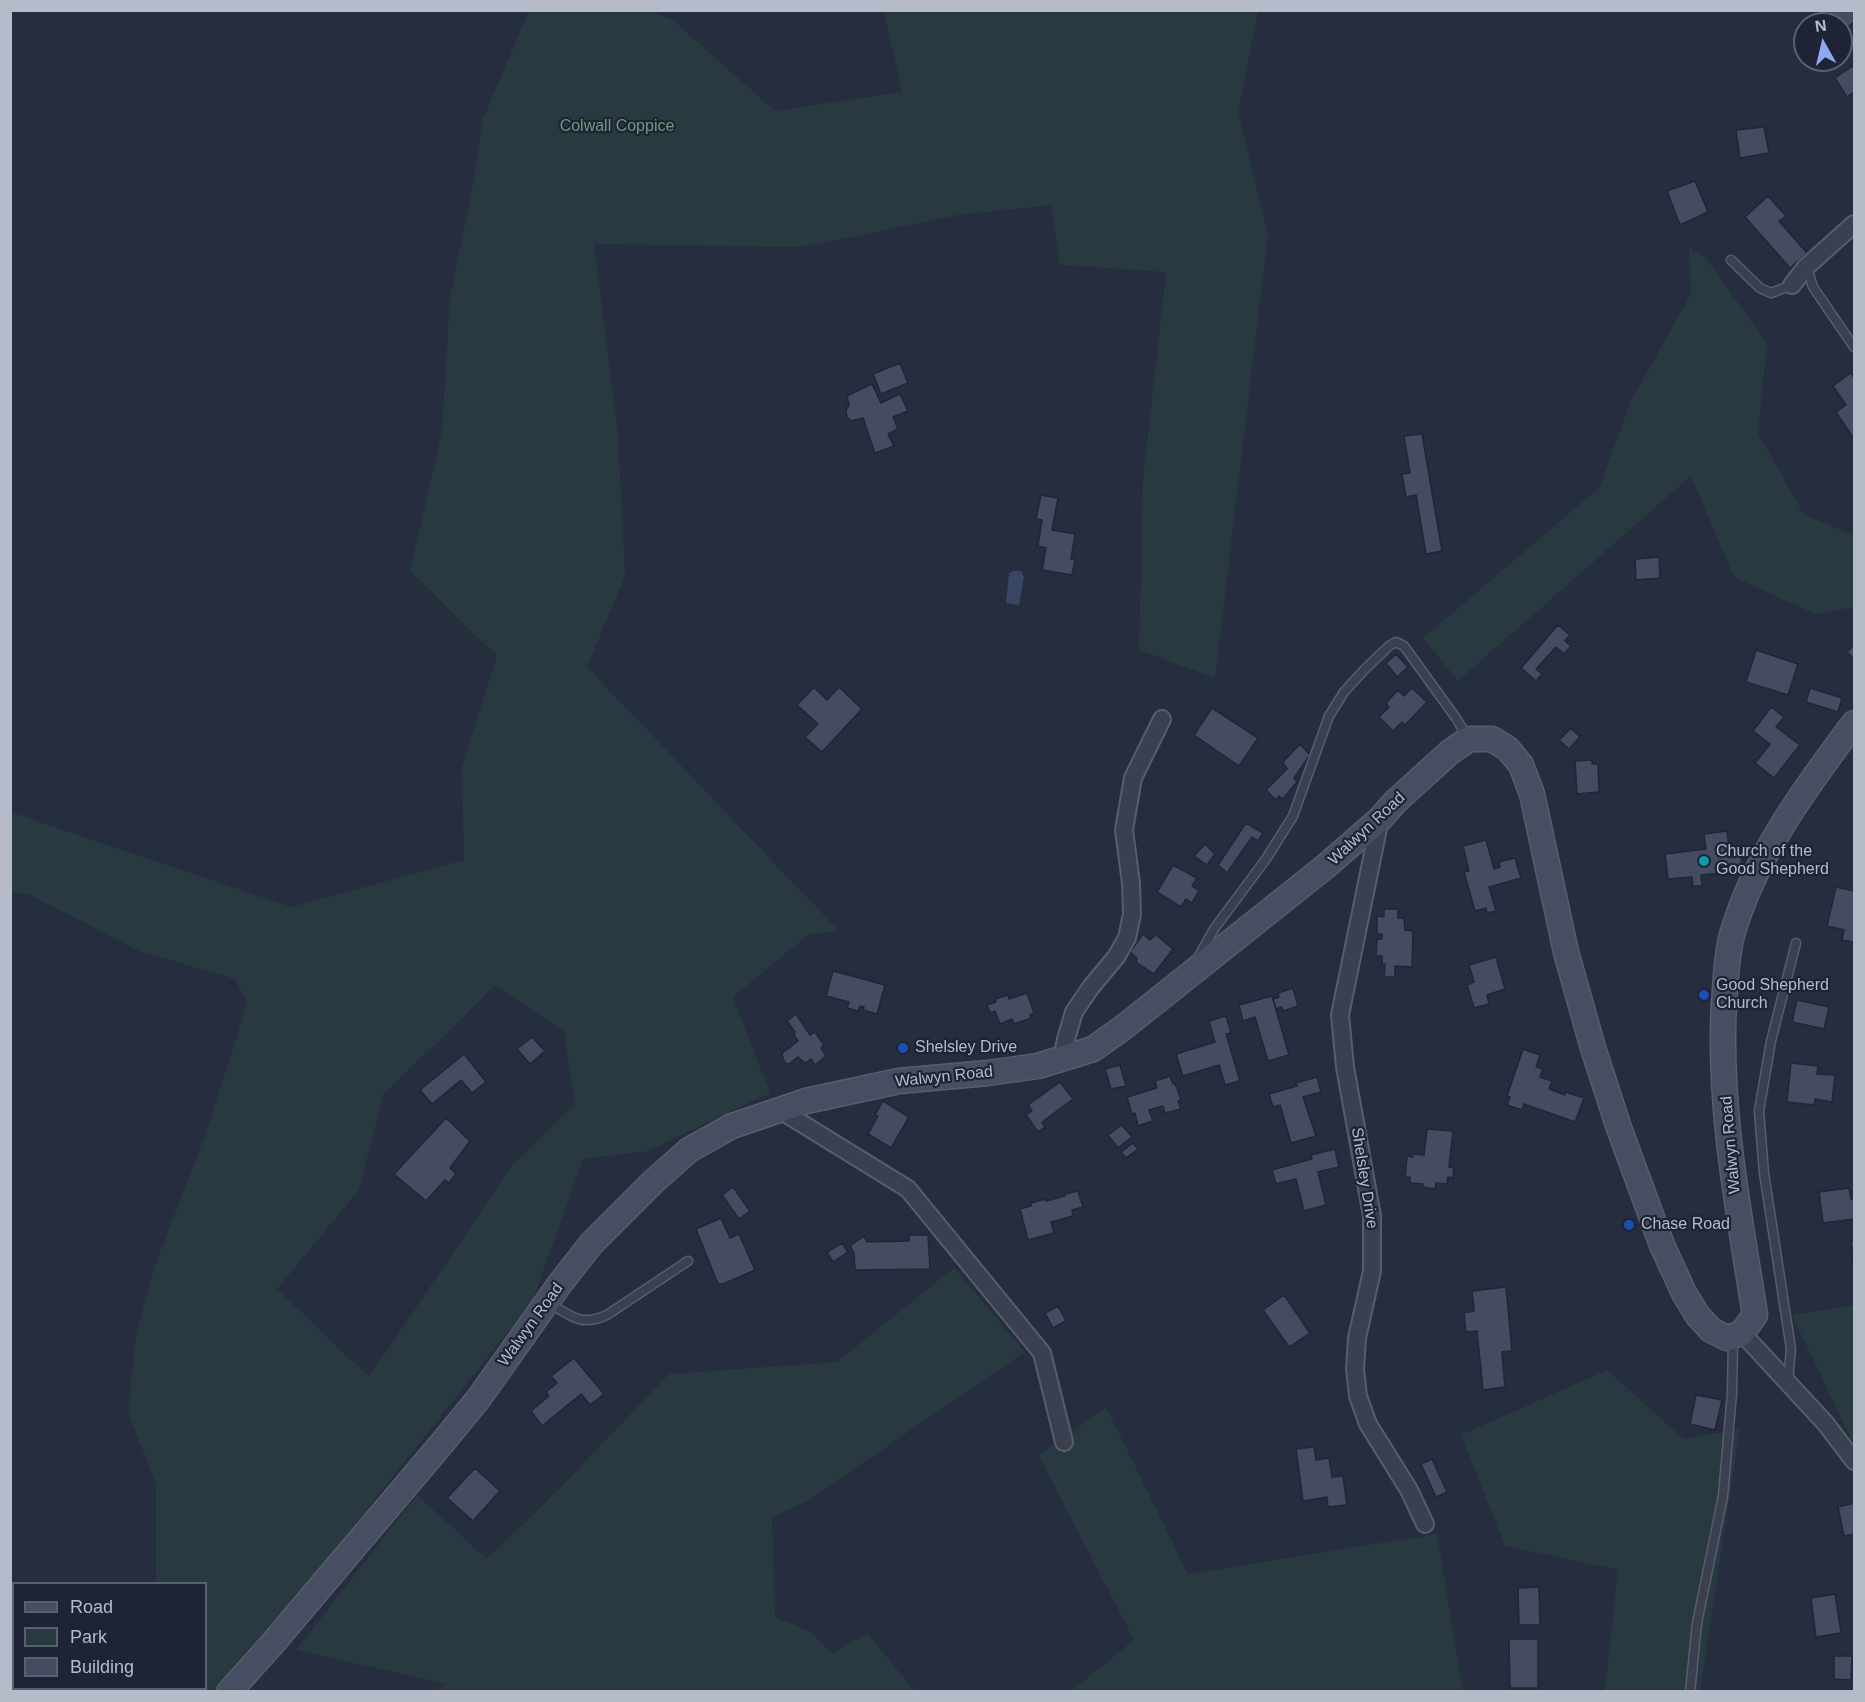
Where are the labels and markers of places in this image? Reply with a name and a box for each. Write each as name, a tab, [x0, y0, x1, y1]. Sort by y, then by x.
place label: Church of the Good Shepherd	[1716, 842, 1829, 880]
marker: Church of the Good Shepherd	[1697, 854, 1711, 868]
place label: Good Shepherd Church	[1716, 976, 1829, 1014]
marker: Good Shepherd Church	[1697, 988, 1711, 1002]
place label: Shelsley Drive	[915, 1038, 1017, 1058]
marker: Shelsley Drive	[896, 1041, 910, 1055]
place label: Chase Road	[1641, 1215, 1730, 1235]
marker: Chase Road	[1622, 1218, 1636, 1232]

